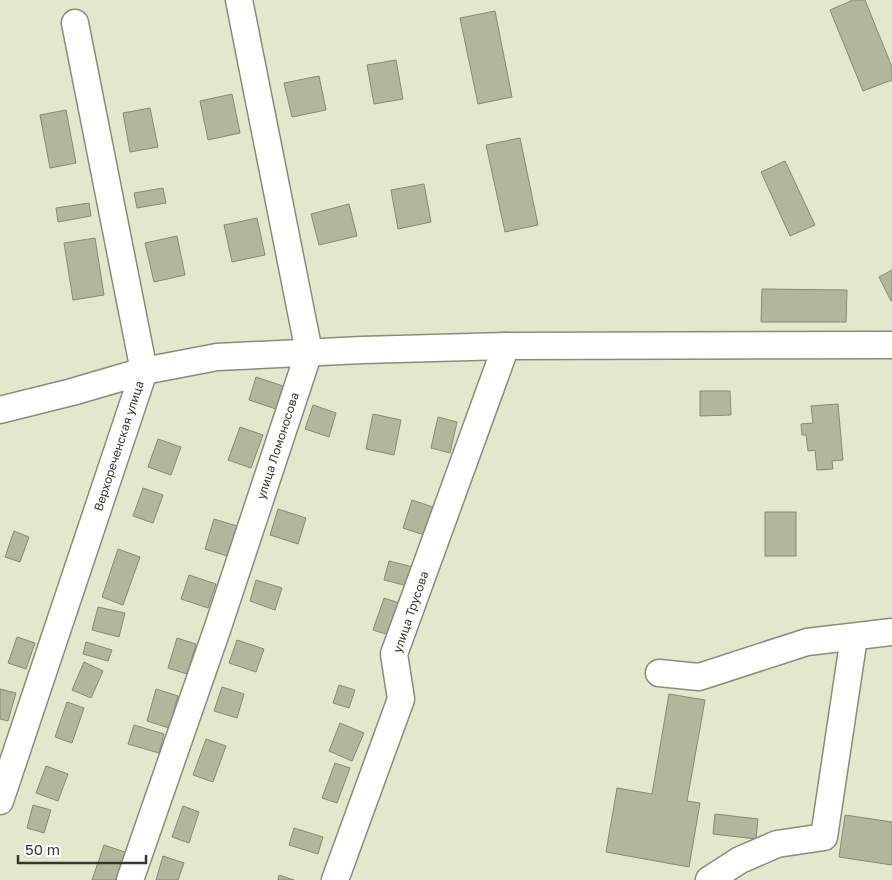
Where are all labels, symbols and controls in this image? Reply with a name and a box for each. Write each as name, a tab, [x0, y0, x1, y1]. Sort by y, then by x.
street label: Верхореченская улица	[90, 379, 147, 513]
street label: улица Ломоносова	[253, 390, 302, 501]
street label: улица Трусова	[390, 569, 432, 655]
scale bar	[18, 832, 145, 864]
text: 50 m	[25, 840, 60, 858]

